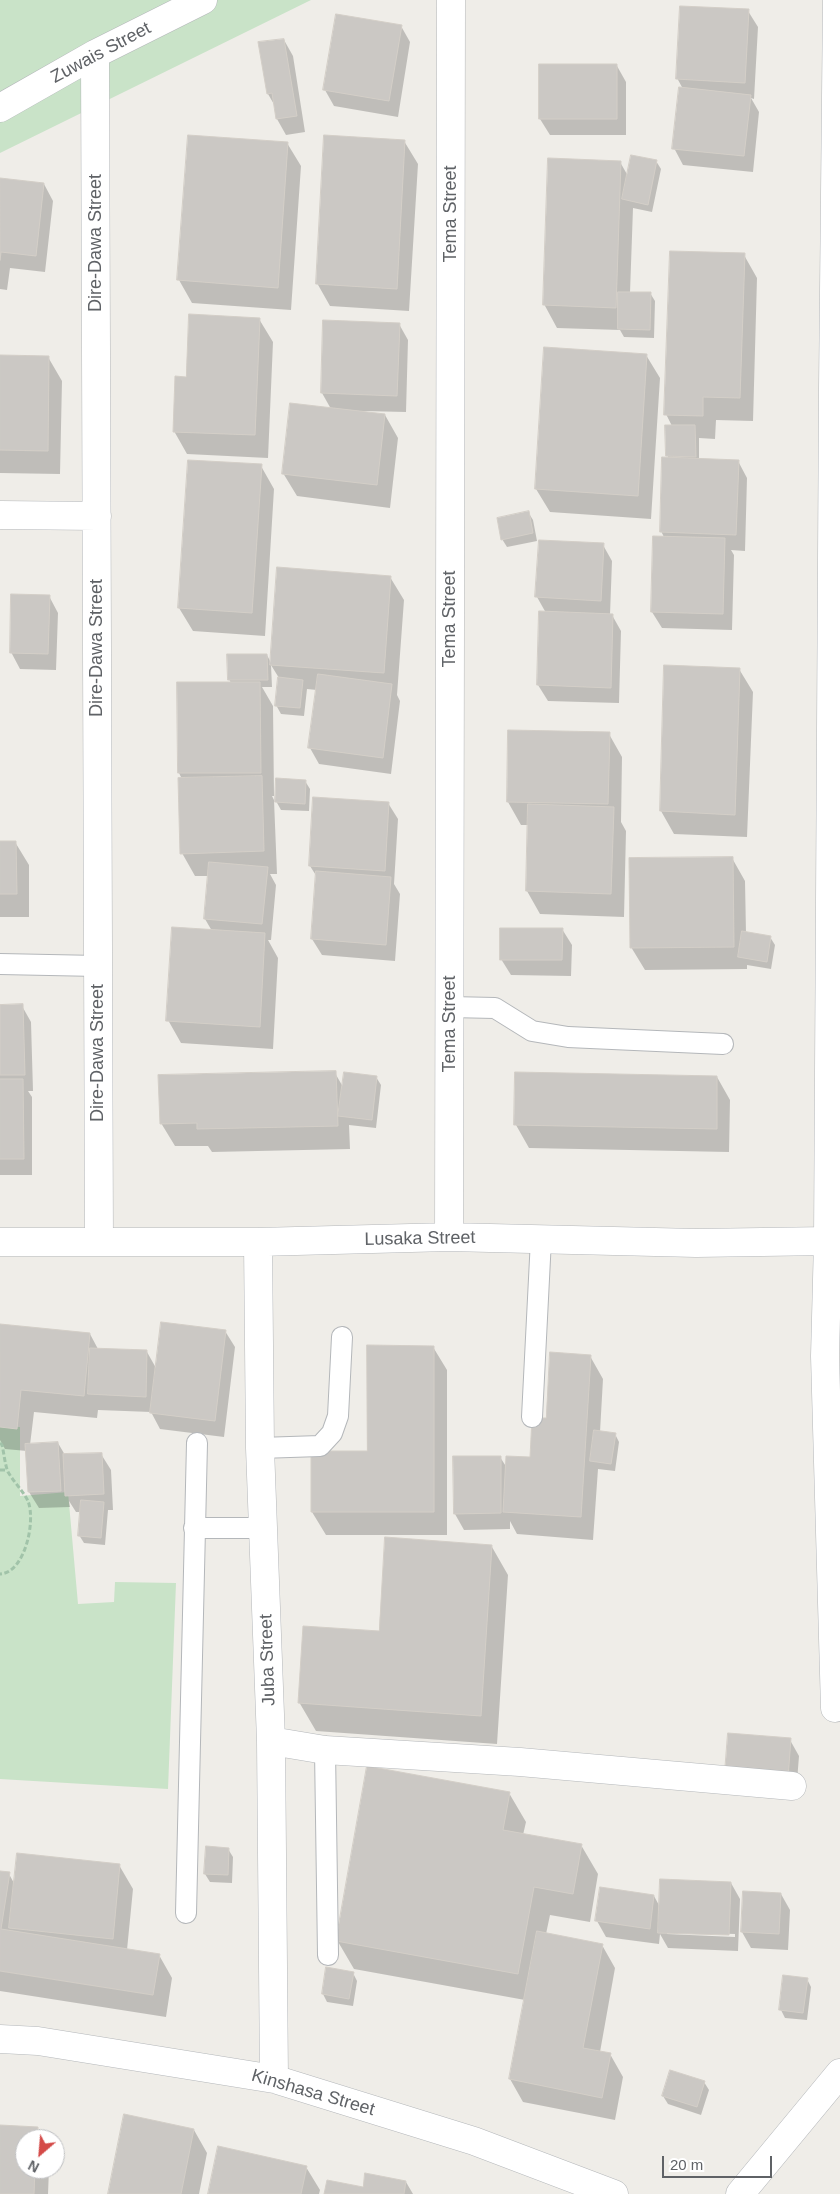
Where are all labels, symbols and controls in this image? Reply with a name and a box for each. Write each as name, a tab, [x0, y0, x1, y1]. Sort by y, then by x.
street label: Zuwais Street	[47, 18, 155, 88]
street label: Tema Street	[440, 165, 462, 263]
street label: Dire-Dawa Street	[85, 174, 107, 312]
street label: Tema Street	[439, 570, 461, 668]
street label: Dire-Dawa Street	[86, 579, 108, 717]
street label: Tema Street	[439, 975, 461, 1073]
street label: Dire-Dawa Street	[87, 984, 109, 1122]
street label: Lusaka Street	[364, 1227, 476, 1251]
street label: Juba Street	[256, 1614, 280, 1706]
street label: Kinshasa Street	[249, 2065, 377, 2121]
north arrow	[15, 2129, 65, 2179]
scale bar	[665, 2146, 775, 2178]
text: 20 m	[670, 2156, 703, 2173]
text: N	[26, 2157, 42, 2176]

